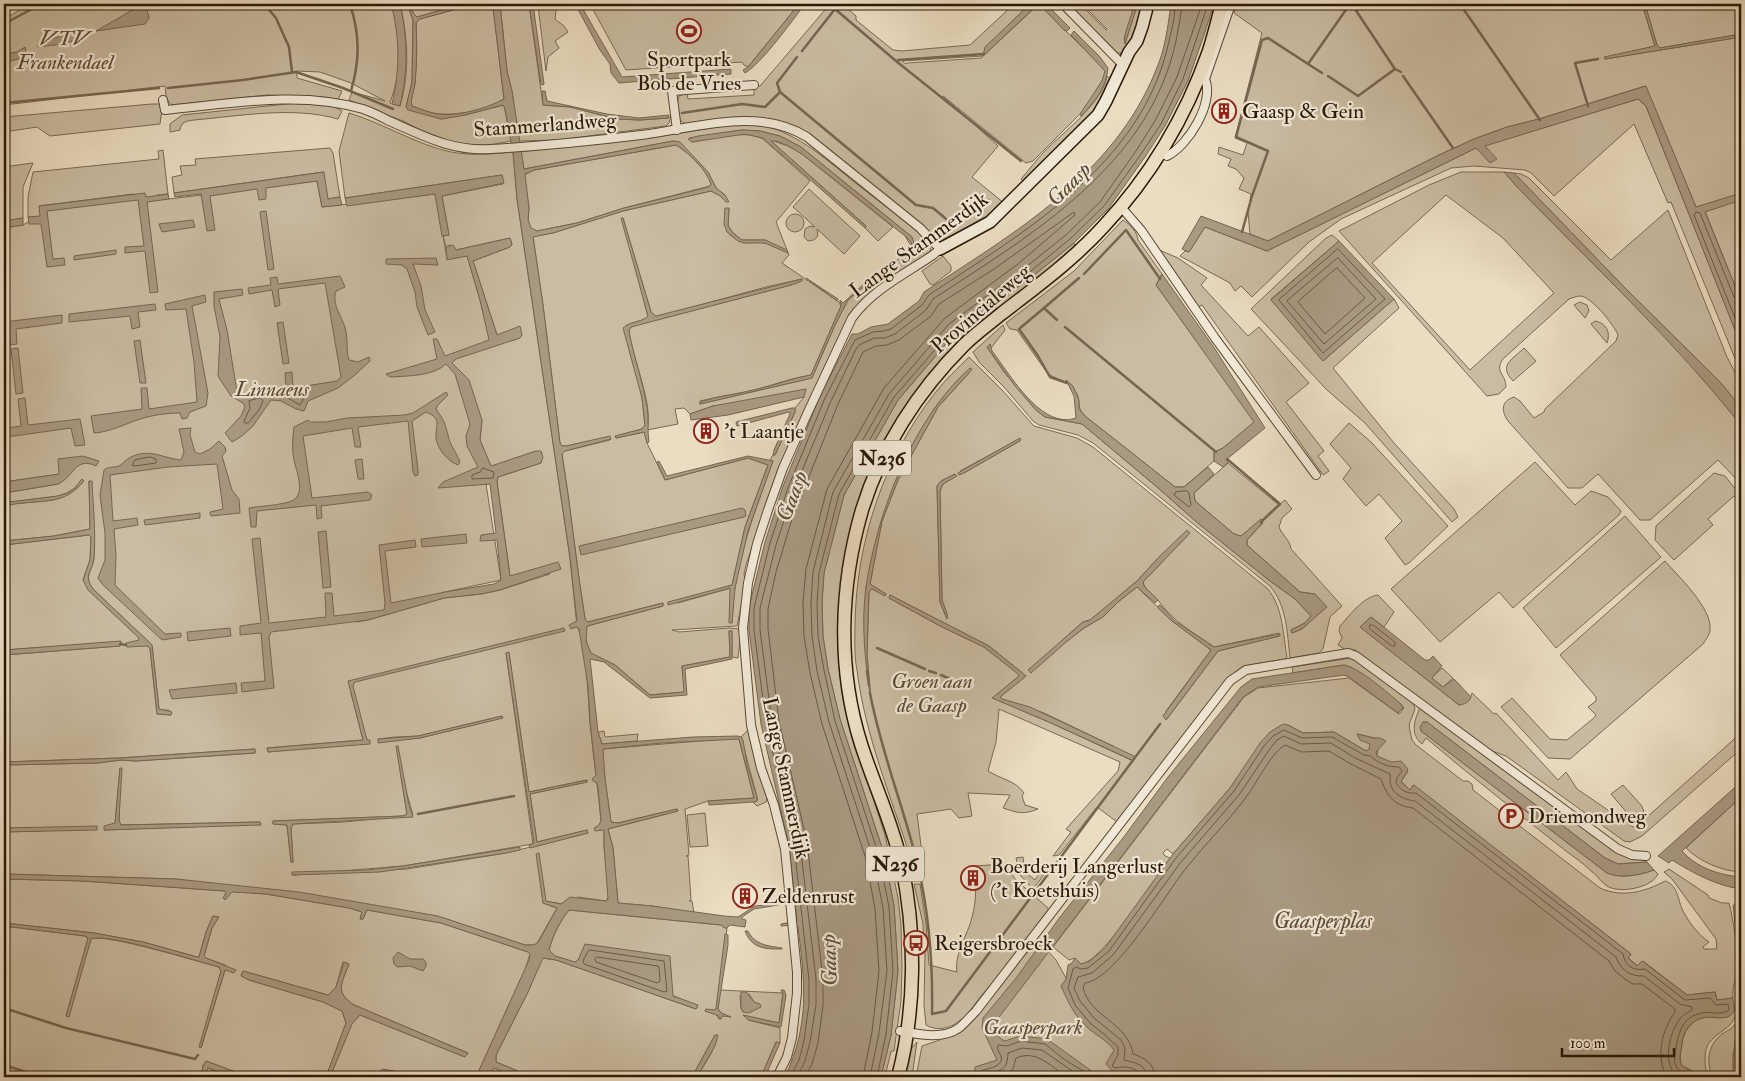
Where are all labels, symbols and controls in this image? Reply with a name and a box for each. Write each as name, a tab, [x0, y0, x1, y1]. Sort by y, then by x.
sports icon: Sportpark Bob de Vries	[676, 18, 702, 44]
park label: VTV Frankendael	[16, 25, 115, 76]
place label: Sportpark Bob de Vries	[637, 46, 741, 97]
building icon: Gaasp & Gein	[1211, 98, 1237, 124]
place label: Gaasp & Gein	[1242, 98, 1364, 125]
street label: Stammerlandweg	[473, 106, 618, 143]
water label: Gaasp	[1041, 156, 1097, 212]
street label: Lange Stammerdijk	[844, 186, 994, 304]
street label: Provincialeweg	[925, 258, 1037, 360]
park label: Linnaeus	[234, 376, 310, 403]
building icon: 't Laantje	[693, 418, 719, 444]
place label: 't Laantje	[724, 418, 804, 445]
road number: N236	[853, 440, 911, 476]
water label: Gaasp	[770, 467, 814, 525]
park label: Groen aan de Gaasp	[891, 668, 973, 719]
street label: Lange Stammerdijk	[756, 694, 816, 862]
parking icon: Driemondweg	[1498, 803, 1524, 829]
place label: Driemondweg	[1528, 803, 1647, 830]
road number: N236	[866, 846, 924, 882]
place label: Boerderij Langerlust ('t Koetshuis)	[990, 853, 1164, 904]
building icon: Boerderij Langerlust ('t Koetshuis)	[960, 865, 986, 891]
building icon: Zeldenrust	[732, 883, 758, 909]
place label: Zeldenrust	[762, 883, 855, 910]
water label: Gaasperplas	[1274, 907, 1373, 935]
bus stop icon: Reigersbroeck	[903, 930, 929, 956]
place label: Reigersbroeck	[934, 930, 1053, 957]
water label: Gaasp	[814, 934, 844, 986]
park label: Gaasperpark	[983, 1014, 1083, 1041]
scale bar	[1562, 1026, 1675, 1058]
text: 100 m	[1570, 1034, 1606, 1053]

